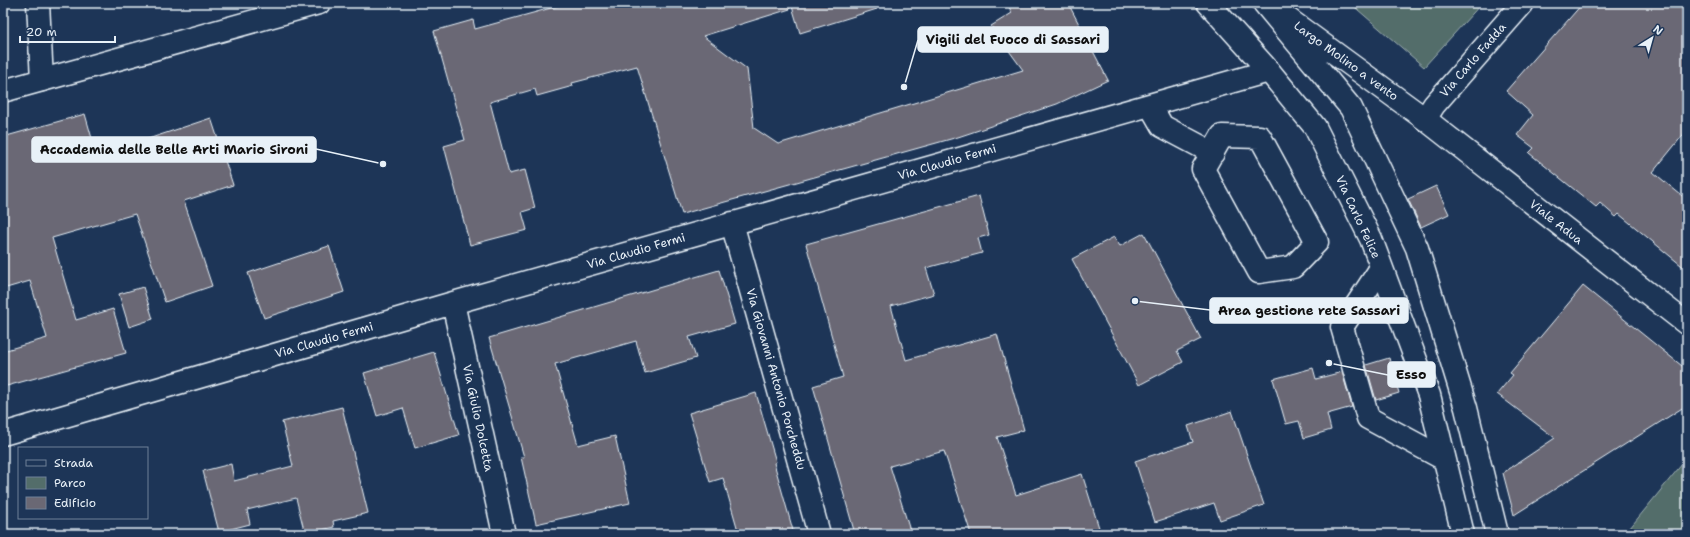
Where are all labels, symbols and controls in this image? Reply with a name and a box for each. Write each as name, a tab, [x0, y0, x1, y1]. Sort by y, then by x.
scale bar	[20, 18, 115, 44]
street label: Largo Molino a vento	[1291, 18, 1401, 104]
north arrow	[1632, 18, 1672, 58]
street label: Via Carlo Fadda	[1436, 19, 1510, 101]
text: N	[1650, 22, 1666, 39]
text: 20 m	[26, 24, 57, 40]
callout: Vigili del Fuoco di Sassari	[918, 27, 1108, 52]
text: Vigili del Fuoco di Sassari	[926, 31, 1100, 48]
callout: Accademia delle Belle Arti Mario Sironi	[32, 137, 316, 162]
street label: Via Claudio Fermi	[896, 140, 998, 184]
text: Accademia delle Belle Arti Mario Sironi	[40, 141, 308, 158]
street label: Via Carlo Felice	[1332, 173, 1384, 261]
street label: Viale Adua	[1526, 196, 1586, 248]
street label: Via Claudio Fermi	[585, 229, 687, 273]
street label: Via Giovanni Antonio Porcheddu	[742, 286, 810, 472]
callout: Area gestione rete Sassari	[1210, 298, 1408, 323]
text: Area gestione rete Sassari	[1218, 302, 1400, 319]
street label: Via Claudio Fermi	[273, 318, 375, 362]
callout: Esso	[1388, 362, 1435, 387]
street label: Via Giulio Dolcetta	[459, 363, 497, 473]
text: Esso	[1396, 366, 1426, 383]
legend	[18, 447, 148, 519]
text: Strada	[54, 455, 94, 471]
text: Parco	[54, 475, 86, 491]
text: Edificio	[54, 495, 96, 511]

